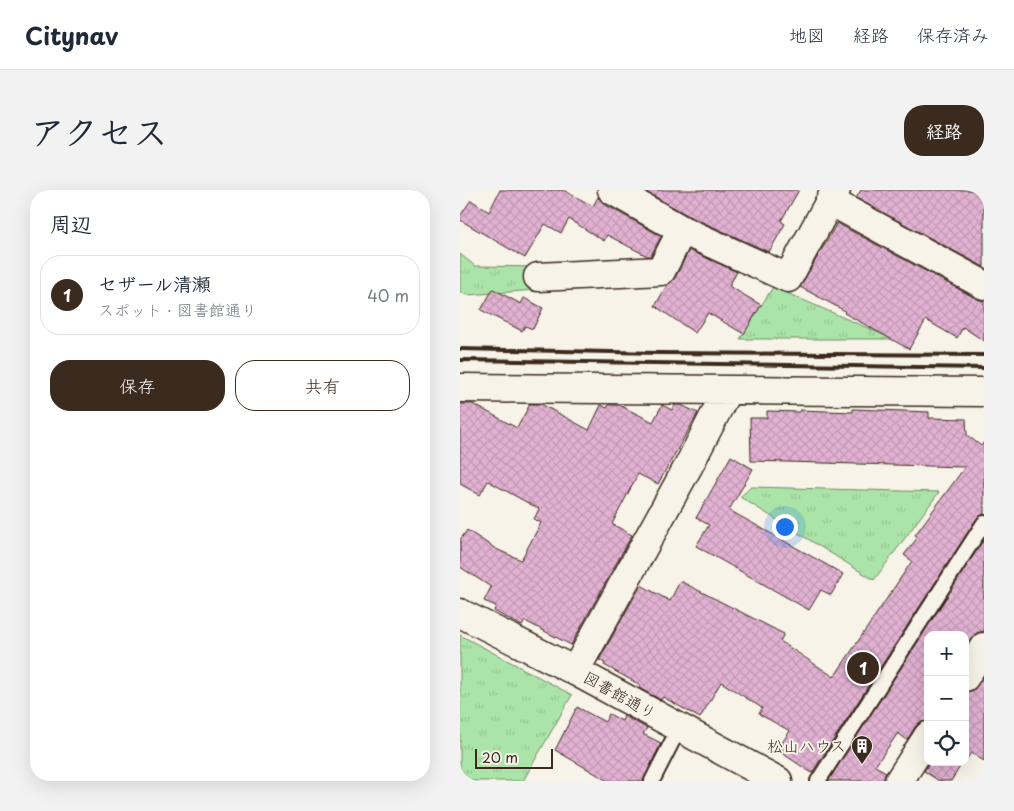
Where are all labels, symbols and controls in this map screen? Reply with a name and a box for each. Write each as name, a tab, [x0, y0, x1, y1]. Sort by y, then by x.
text: Citynav	[25, 17, 118, 53]
text: 地図	[789, 21, 825, 48]
text: 経路	[853, 21, 889, 48]
text: 保存済み	[917, 21, 989, 48]
text: アクセス	[30, 104, 168, 157]
button: 経路	[904, 105, 984, 156]
text: 周辺	[50, 207, 92, 239]
text: セザール清瀬	[98, 269, 211, 297]
text: 1	[63, 283, 71, 307]
text: 40 m	[367, 283, 409, 307]
text: スポット · 図書館通り	[98, 297, 257, 321]
button: 保存	[50, 360, 225, 411]
button: 共有	[235, 360, 410, 411]
your location	[772, 514, 798, 540]
map controls	[924, 631, 969, 766]
button: +	[924, 631, 969, 676]
pin: 1	[847, 649, 879, 687]
street label: 図書館通り	[580, 664, 661, 724]
button: −	[924, 676, 969, 721]
button: locate	[924, 721, 969, 766]
place label: 松山ハウス	[767, 733, 846, 757]
building icon: 松山ハウス	[850, 734, 874, 765]
scale bar	[475, 746, 552, 769]
text: 20 m	[482, 747, 518, 768]

